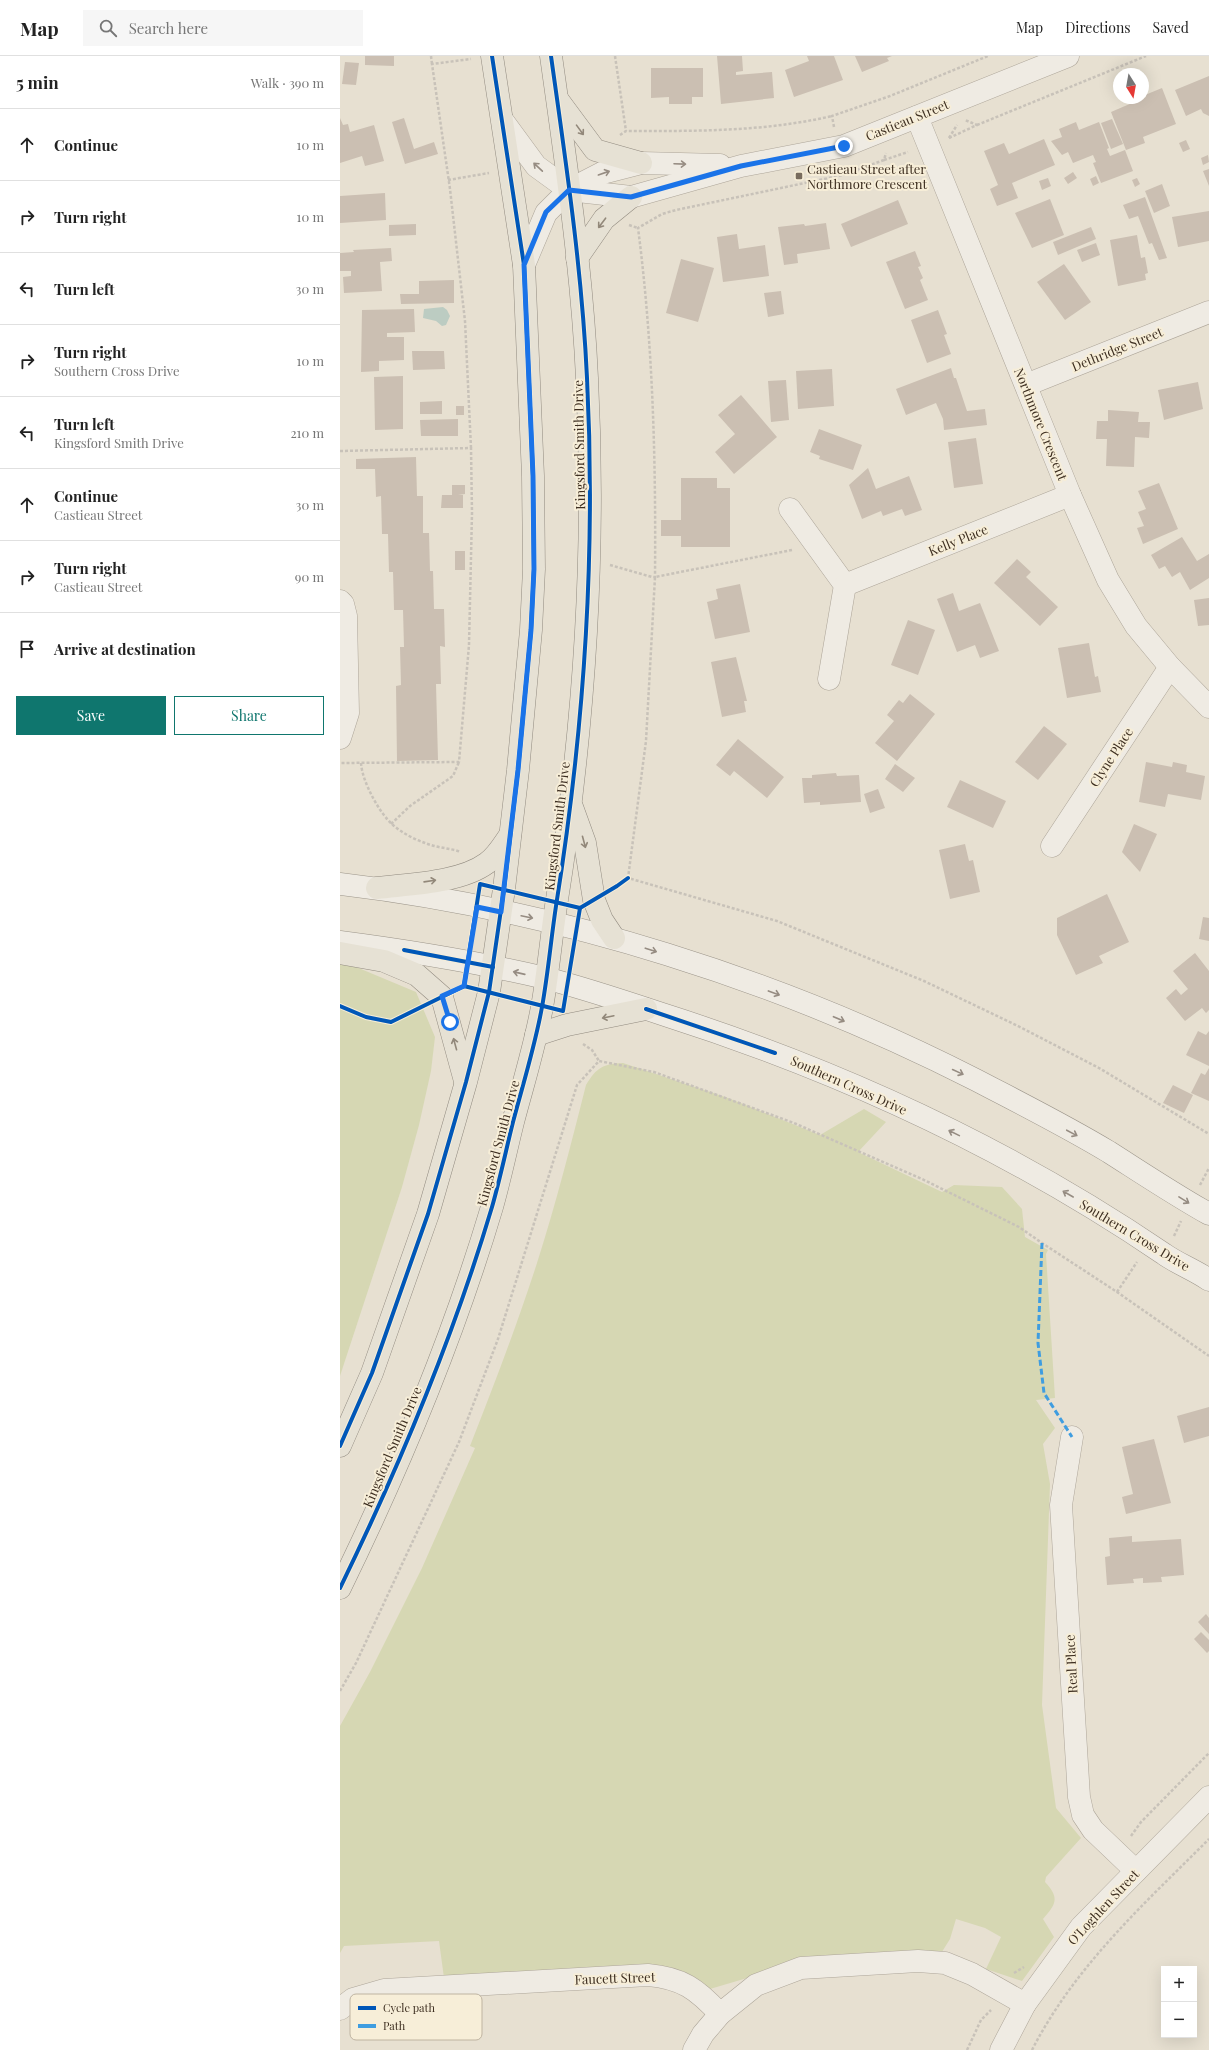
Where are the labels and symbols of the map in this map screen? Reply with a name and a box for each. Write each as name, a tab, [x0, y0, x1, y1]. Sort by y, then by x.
north arrow	[1113, 68, 1149, 104]
street label: Castieau Street	[863, 95, 951, 144]
one-way arrow	[576, 125, 585, 136]
route end	[835, 137, 853, 155]
one-way arrow	[673, 160, 686, 168]
place label: Castieau Street after Northmore Crescent	[807, 160, 928, 192]
one-way arrow	[533, 162, 544, 171]
one-way arrow	[597, 169, 610, 176]
marker: Castieau Street after Northmore Crescent	[794, 171, 804, 181]
one-way arrow	[597, 217, 606, 228]
street label: Dethridge Street	[1069, 322, 1165, 375]
street label: Northmore Crescent	[1011, 365, 1072, 483]
street label: Kingsford Smith Drive	[569, 380, 588, 510]
street label: Kelly Place	[926, 520, 990, 559]
street label: Clyne Place	[1085, 723, 1136, 790]
street label: Kingsford Smith Drive	[540, 760, 573, 891]
one-way arrow	[581, 836, 588, 849]
one-way arrow	[423, 877, 436, 885]
one-way arrow	[520, 914, 533, 922]
one-way arrow	[644, 947, 657, 954]
one-way arrow	[513, 968, 526, 976]
one-way arrow	[767, 989, 779, 997]
route start	[441, 1013, 459, 1031]
one-way arrow	[602, 1013, 615, 1021]
one-way arrow	[833, 1015, 845, 1023]
one-way arrow	[451, 1038, 458, 1051]
street label: Southern Cross Drive	[788, 1051, 910, 1118]
one-way arrow	[951, 1069, 963, 1076]
street label: Kingsford Smith Drive	[473, 1078, 523, 1208]
one-way arrow	[948, 1129, 960, 1136]
one-way arrow	[1066, 1129, 1078, 1137]
one-way arrow	[1062, 1190, 1074, 1198]
street label: Southern Cross Drive	[1077, 1195, 1194, 1274]
one-way arrow	[1178, 1196, 1190, 1204]
street label: Kingsford Smith Drive	[358, 1383, 425, 1510]
street label: Real Place	[1060, 1634, 1081, 1694]
street label: O'Loghlen Street	[1063, 1865, 1142, 1948]
street label: Faucett Street	[574, 1968, 656, 1987]
legend	[350, 1994, 482, 2040]
text: Cycle path	[383, 2000, 435, 2015]
text: Path	[383, 2018, 406, 2033]

